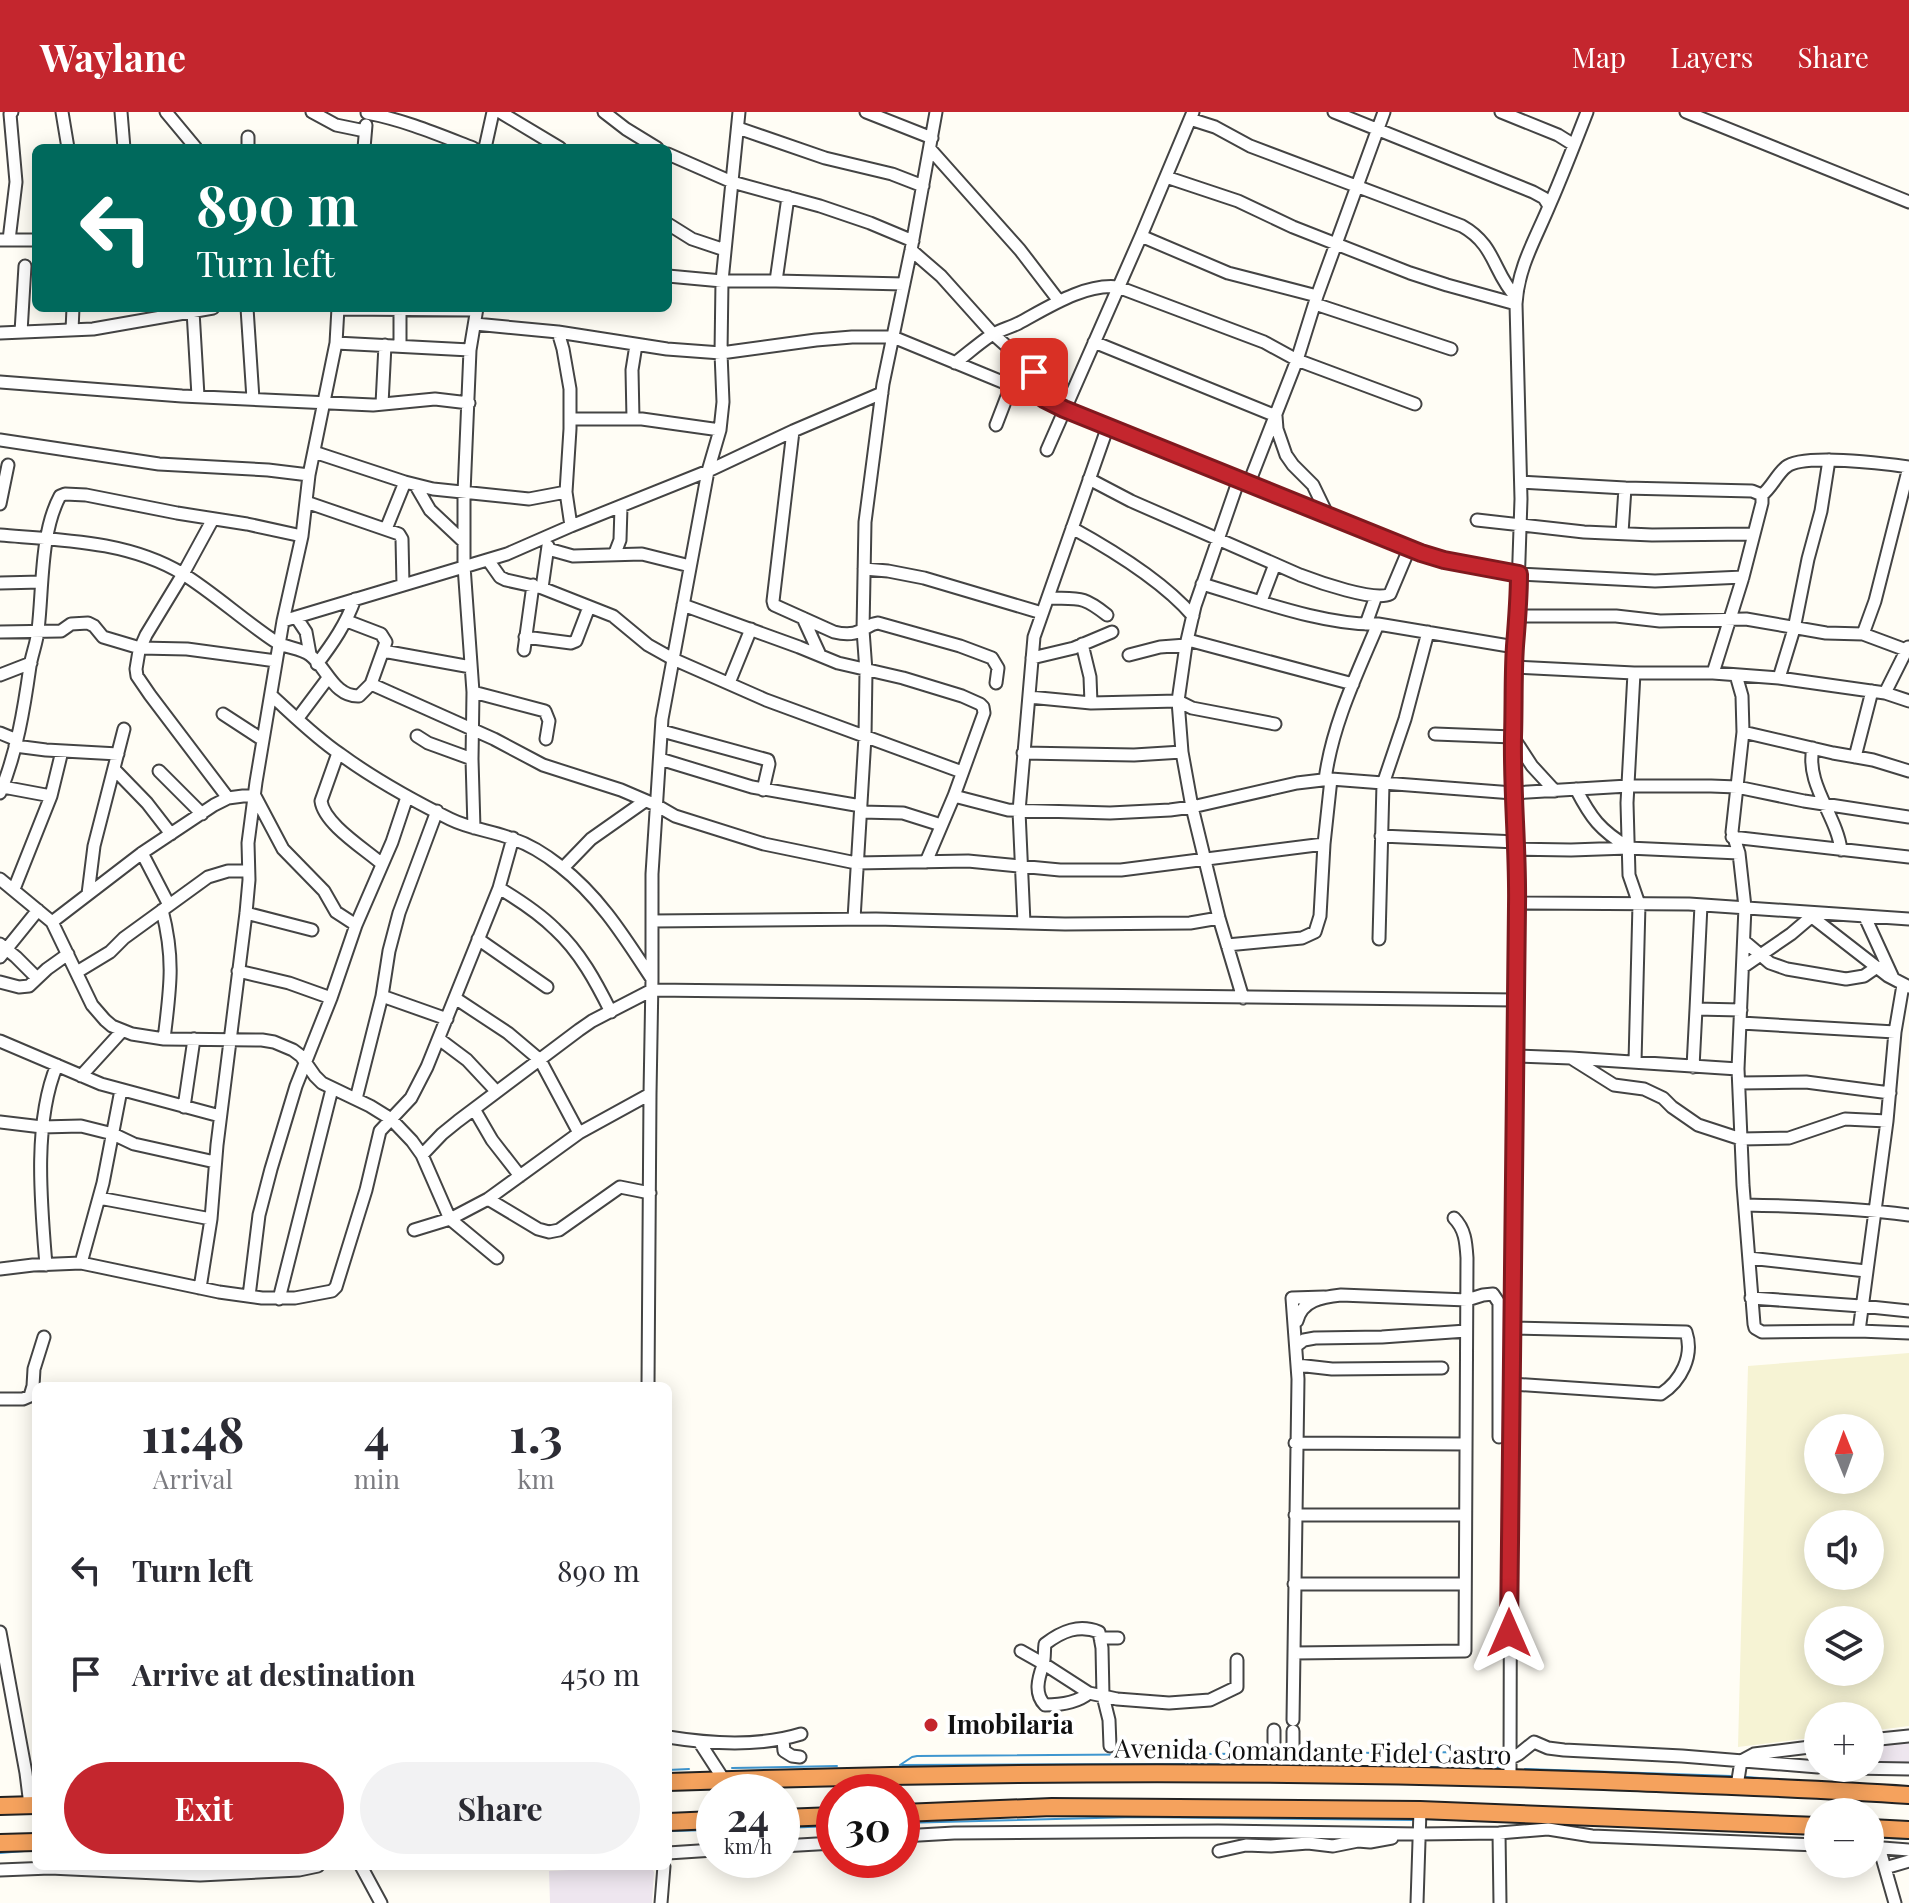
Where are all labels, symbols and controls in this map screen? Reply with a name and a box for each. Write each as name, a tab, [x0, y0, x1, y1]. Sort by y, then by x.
text: Waylane	[40, 31, 186, 82]
text: Map	[1572, 38, 1626, 75]
text: Layers	[1670, 38, 1753, 75]
text: Share	[1797, 38, 1869, 75]
text: 890 m	[196, 166, 358, 241]
icon: left	[64, 176, 168, 280]
text: Turn left	[196, 238, 335, 286]
pin	[1000, 338, 1068, 406]
icon: arrive	[1012, 350, 1056, 394]
text: 11:48	[141, 1401, 244, 1465]
text: 4	[364, 1401, 390, 1465]
text: 1.3	[509, 1401, 563, 1465]
north arrow	[1804, 1414, 1884, 1494]
map controls	[1804, 1414, 1884, 1878]
text: Arrival	[153, 1461, 233, 1496]
text: min	[354, 1461, 400, 1496]
text: km	[517, 1461, 555, 1496]
button: sound	[1804, 1510, 1884, 1590]
icon: left	[64, 1548, 108, 1592]
text: Turn left	[132, 1550, 253, 1590]
text: 890 m	[557, 1550, 640, 1590]
position arrow	[1467, 1591, 1551, 1675]
button: layers	[1804, 1606, 1884, 1686]
icon: arrive	[64, 1652, 108, 1696]
text: Arrive at destination	[132, 1654, 415, 1694]
text: 450 m	[561, 1654, 640, 1694]
button: +	[1804, 1702, 1884, 1782]
place label: Imobilaria	[947, 1706, 1074, 1741]
marker: Imobilaria	[922, 1716, 940, 1734]
street label: Avenida Comandante Fidel Castro	[1113, 1730, 1512, 1771]
button: Exit	[64, 1762, 344, 1854]
button: Share	[360, 1762, 640, 1854]
speed limit sign: 30	[816, 1774, 920, 1878]
text: 24	[727, 1789, 769, 1842]
button: −	[1804, 1798, 1884, 1878]
text: km/h	[724, 1832, 772, 1859]

